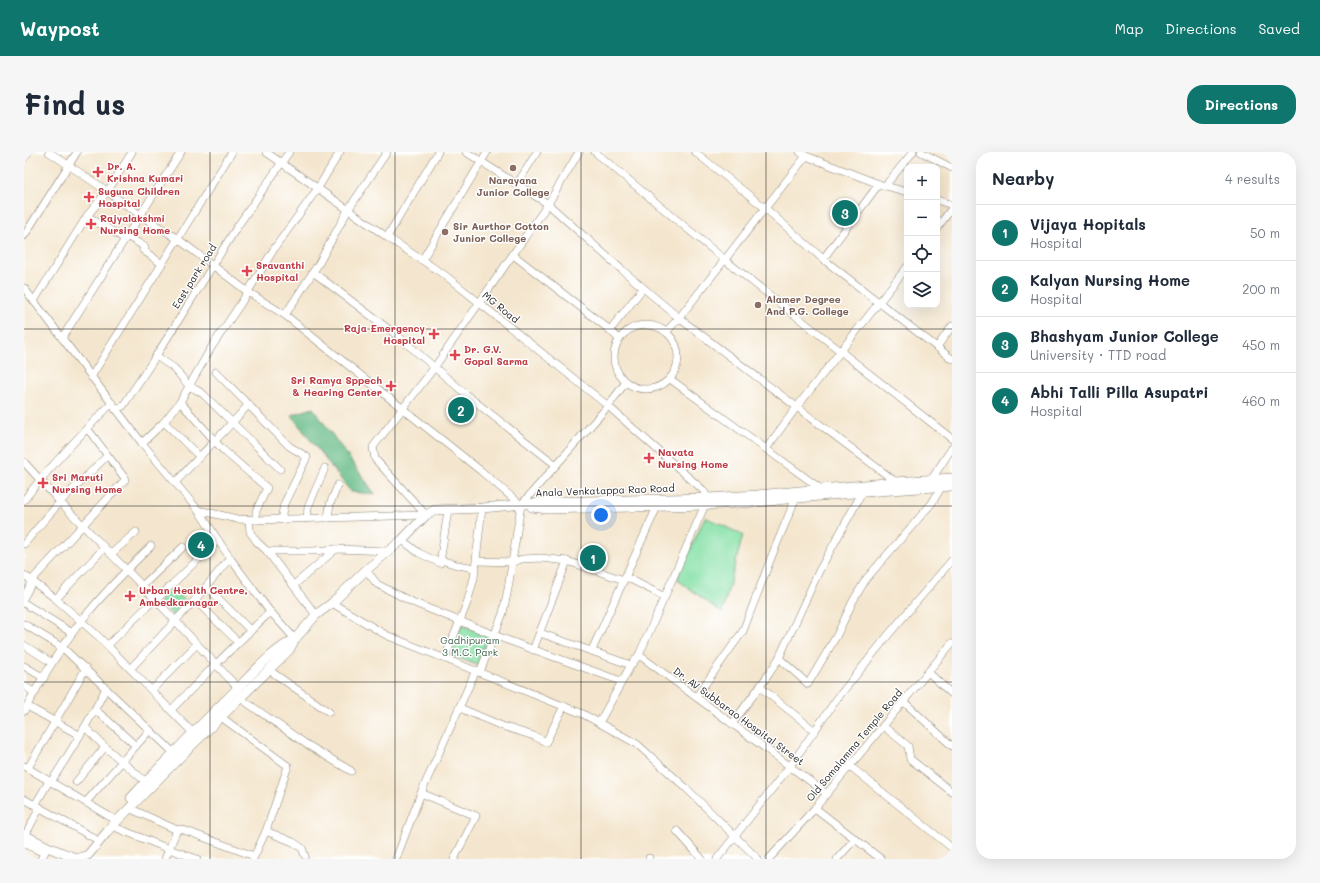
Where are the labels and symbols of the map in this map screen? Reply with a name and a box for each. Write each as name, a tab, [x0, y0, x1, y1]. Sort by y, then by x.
place label: Dr. A. Krishna Kumari	[107, 159, 183, 185]
marker: Narayana Junior College	[508, 163, 518, 173]
marker: Dr. A. Krishna Kumari	[92, 166, 104, 178]
place label: Narayana Junior College	[476, 173, 550, 199]
place label: Suguna Children Hospital	[98, 184, 180, 210]
marker: Suguna Children Hospital	[83, 191, 95, 203]
pin: 3	[832, 198, 858, 228]
place label: Rajyalakshmi Nursing Home	[100, 211, 170, 237]
marker: Rajyalakshmi Nursing Home	[85, 218, 97, 230]
place label: Sir Aurthor Cotton Junior College	[453, 219, 549, 245]
marker: Sir Aurthor Cotton Junior College	[440, 227, 450, 237]
street label: East park road	[168, 241, 220, 311]
place label: Sravanthi Hospital	[256, 258, 305, 284]
marker: Sravanthi Hospital	[241, 265, 253, 277]
street label: MG Road	[480, 288, 522, 326]
place label: Alamer Degree And P.G. College	[766, 292, 849, 318]
marker: Alamer Degree And P.G. College	[753, 300, 763, 310]
place label: Raja Emergency Hospital	[344, 321, 426, 347]
marker: Raja Emergency Hospital	[428, 328, 440, 340]
place label: Dr. G.V. Gopal Sarma	[464, 342, 528, 368]
marker: Dr. G.V. Gopal Sarma	[449, 349, 461, 361]
place label: Sri Ramya Sppech & Hearing Center	[291, 373, 382, 399]
marker: Sri Ramya Sppech & Hearing Center	[385, 380, 397, 392]
pin: 2	[448, 395, 474, 425]
place label: Navata Nursing Home	[658, 445, 728, 471]
marker: Navata Nursing Home	[643, 452, 655, 464]
place label: Sri Maruti Nursing Home	[52, 470, 122, 496]
marker: Sri Maruti Nursing Home	[37, 477, 49, 489]
street label: Anala Venkatappa Rao Road	[535, 481, 675, 499]
your location	[591, 505, 611, 525]
pin: 4	[188, 530, 214, 560]
pin: 1	[580, 543, 606, 573]
place label: Urban Health Centre, Ambedkarnagar	[139, 583, 248, 609]
marker: Urban Health Centre, Ambedkarnagar	[124, 590, 136, 602]
park label: Gadhipuram 3 M.C. Park	[440, 633, 500, 659]
street label: Dr. AV Subbarao Hospital Street	[671, 664, 807, 768]
street label: Old Somalamma Temple Road	[803, 686, 905, 804]

